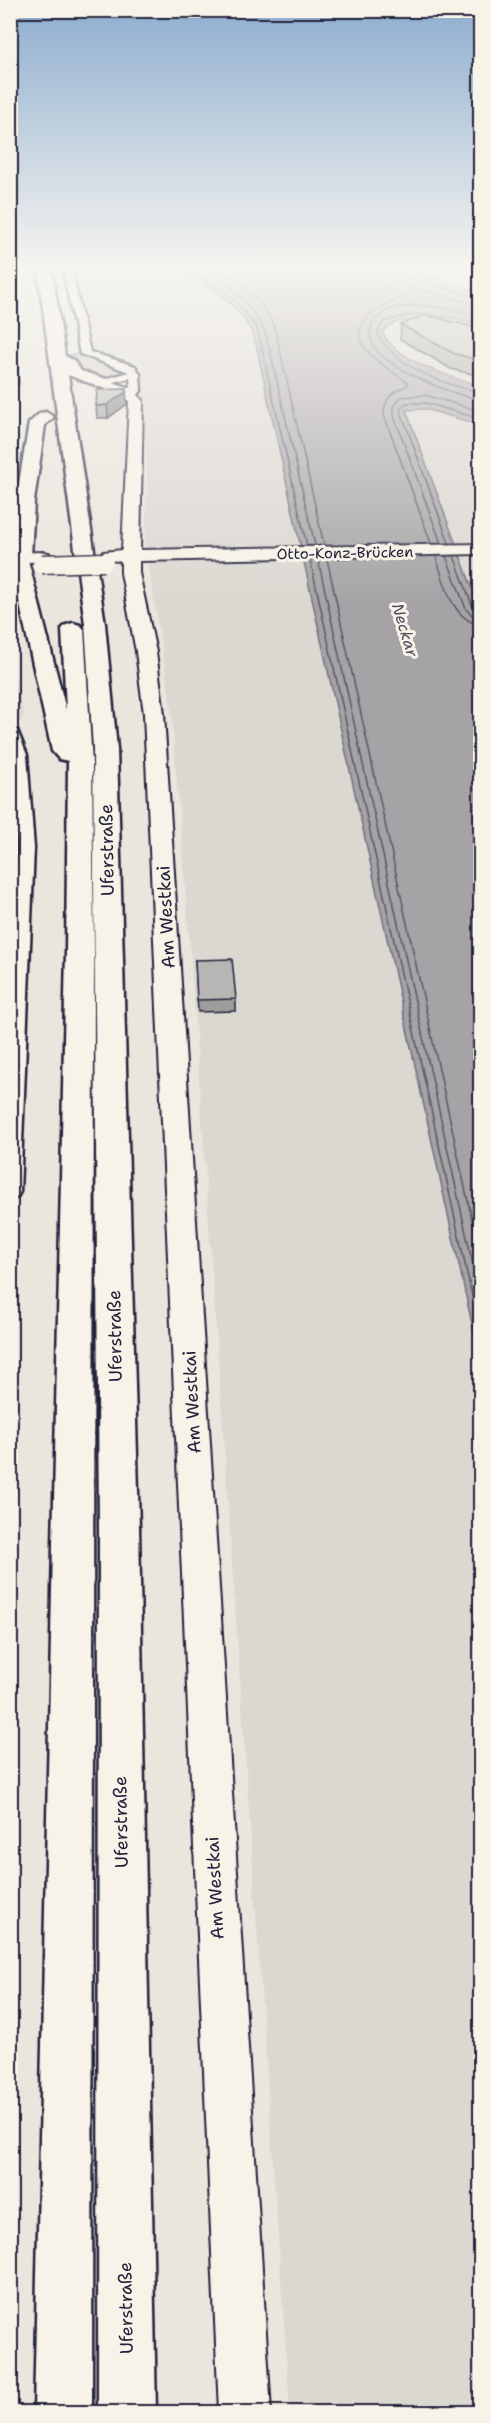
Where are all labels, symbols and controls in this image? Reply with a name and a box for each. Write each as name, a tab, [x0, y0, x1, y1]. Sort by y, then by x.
street label: Otto-Konz-Brücken	[276, 542, 414, 564]
water label: Neckar	[387, 601, 423, 660]
street label: Uferstraße	[94, 804, 120, 896]
street label: Am Westkai	[151, 865, 181, 969]
street label: Uferstraße	[102, 1290, 128, 1382]
street label: Am Westkai	[177, 1350, 207, 1454]
street label: Uferstraße	[108, 1776, 134, 1868]
street label: Am Westkai	[200, 1836, 230, 1940]
street label: Uferstraße	[113, 2262, 139, 2354]

